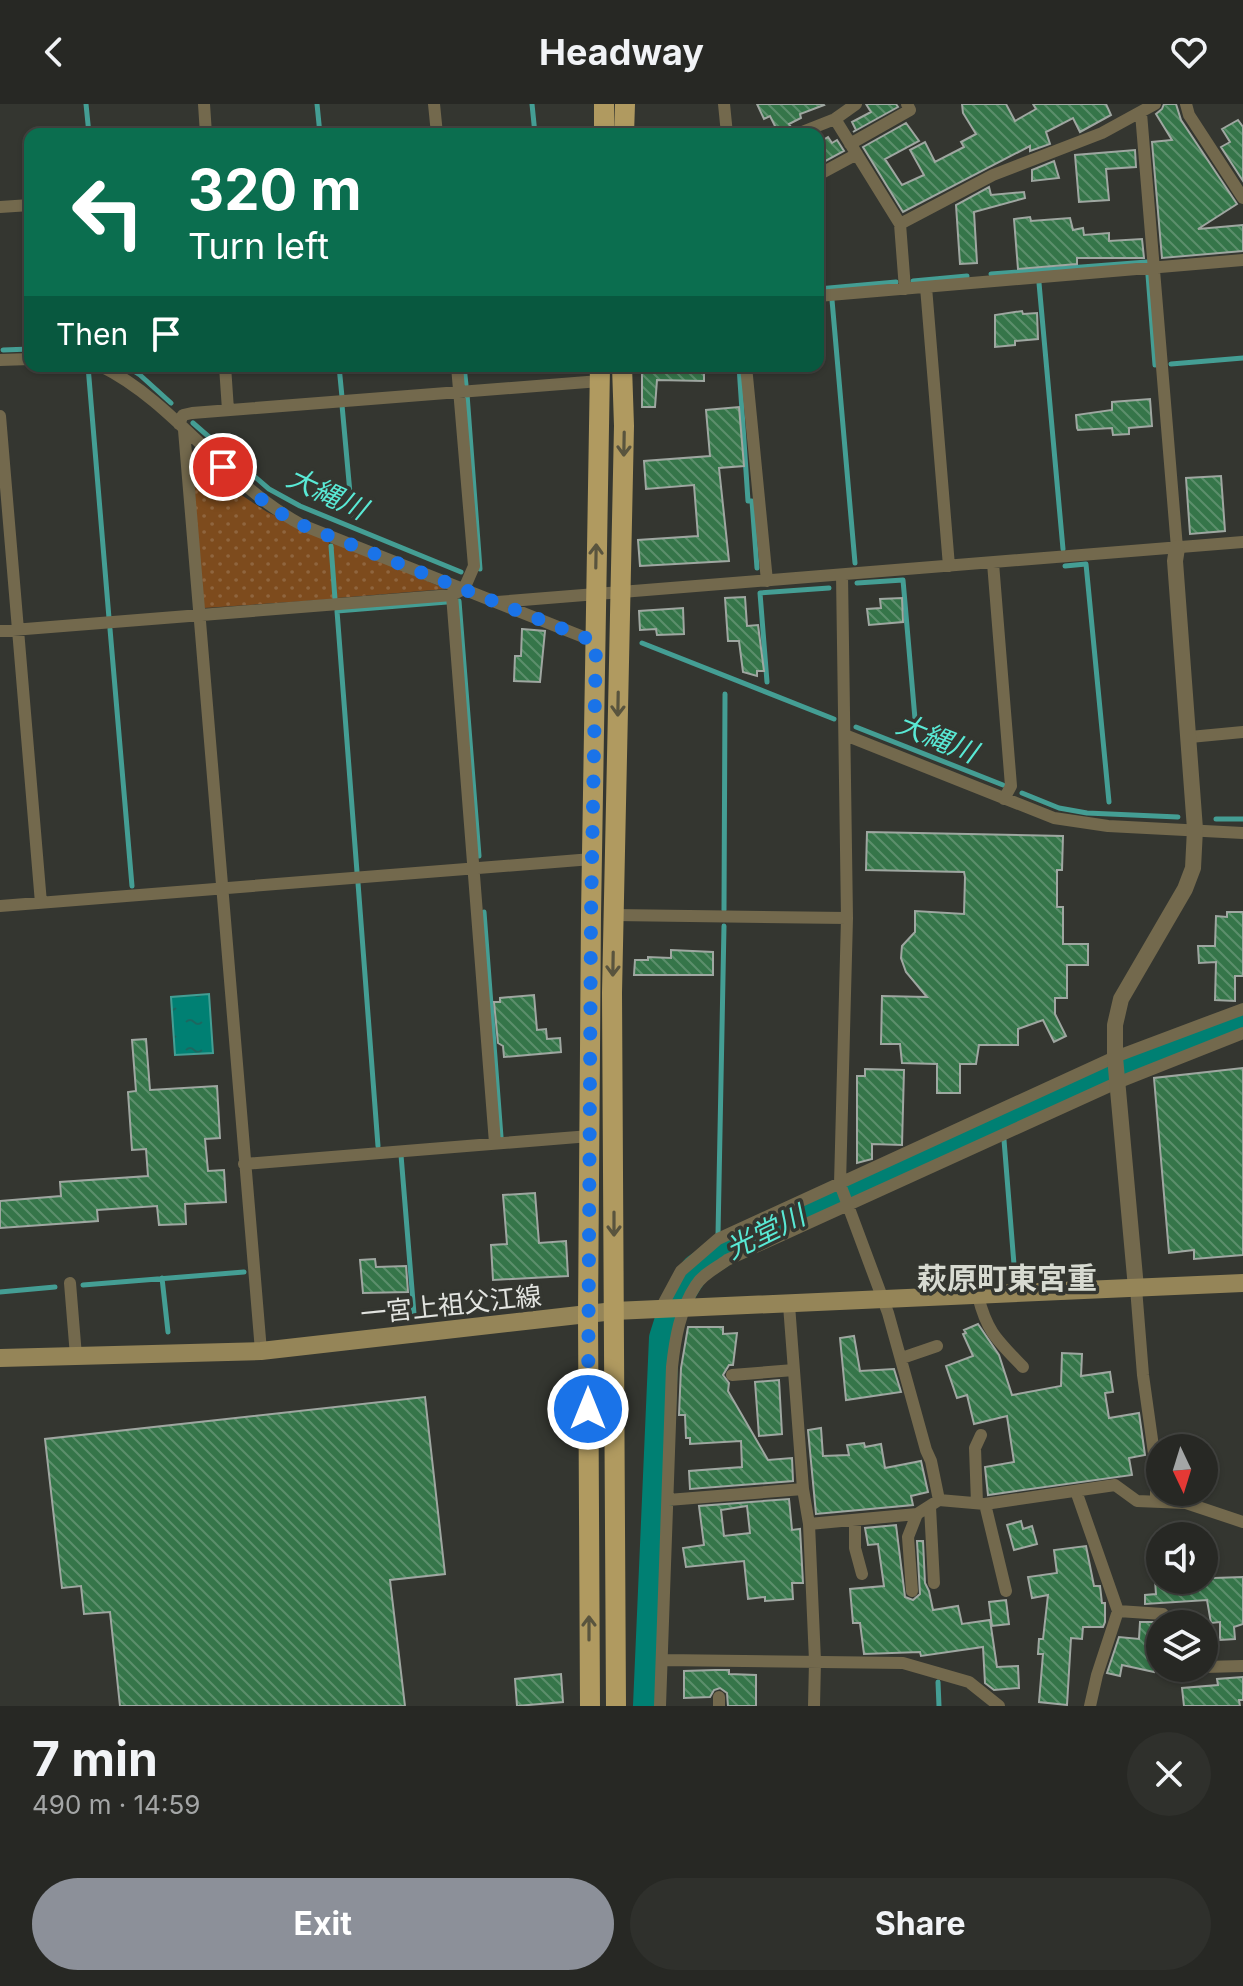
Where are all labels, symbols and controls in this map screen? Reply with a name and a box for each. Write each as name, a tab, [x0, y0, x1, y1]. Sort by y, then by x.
icon: back	[32, 30, 76, 74]
text: Headway	[539, 30, 704, 74]
icon: heart	[1167, 30, 1211, 74]
text: 320 m	[188, 156, 362, 224]
icon: left	[56, 160, 160, 264]
text: Turn left	[188, 224, 329, 268]
icon: arrive	[144, 312, 188, 356]
text: Then	[56, 316, 128, 352]
one-way arrow	[616, 430, 631, 457]
pin	[189, 433, 257, 501]
icon: arrive	[201, 445, 245, 489]
water label: 大縄川	[282, 460, 375, 527]
one-way arrow	[589, 543, 604, 570]
one-way arrow	[611, 690, 626, 717]
water label: 大縄川	[892, 707, 985, 771]
one-way arrow	[605, 950, 621, 977]
water label: 光堂川	[720, 1197, 813, 1266]
one-way arrow	[606, 1210, 622, 1237]
district label: 萩原町東宮重	[917, 1260, 1097, 1296]
street label: 一宮上祖父江線	[359, 1280, 543, 1329]
position arrow	[546, 1367, 630, 1451]
north arrow	[1146, 1434, 1218, 1506]
map controls	[1146, 1434, 1218, 1682]
button: sound	[1146, 1522, 1218, 1594]
button: layers	[1146, 1610, 1218, 1682]
one-way arrow	[581, 1615, 597, 1642]
text: 7 min	[32, 1729, 158, 1788]
button: close	[1127, 1732, 1211, 1816]
text: 490 m · 14:59	[32, 1789, 200, 1820]
button: Exit	[32, 1878, 614, 1970]
button: Share	[630, 1878, 1211, 1970]

